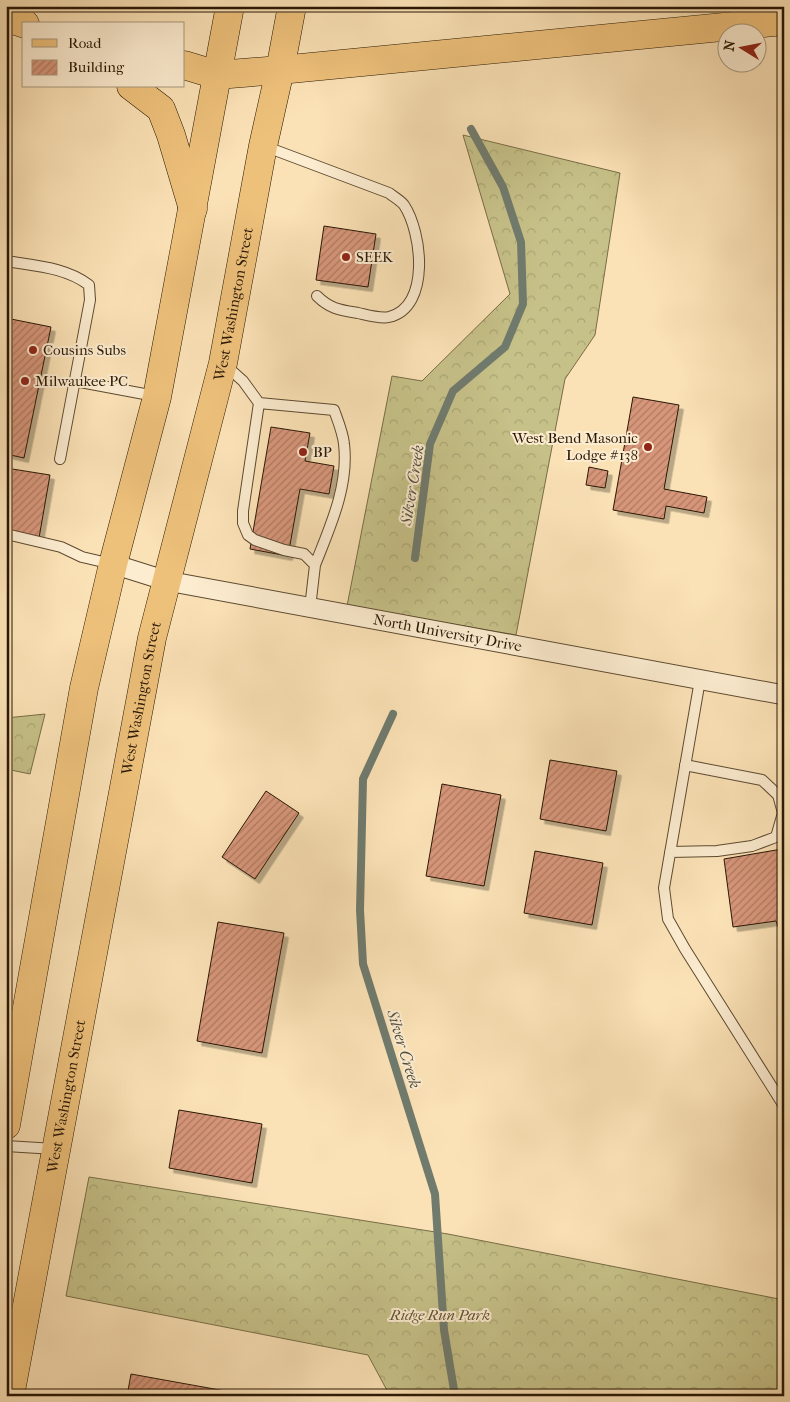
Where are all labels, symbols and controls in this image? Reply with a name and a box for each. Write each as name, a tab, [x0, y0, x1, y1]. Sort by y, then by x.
legend	[22, 22, 185, 88]
north arrow	[718, 22, 768, 72]
text: Road	[68, 34, 102, 52]
text: N	[720, 39, 739, 53]
text: Building	[68, 58, 125, 76]
street label: West Washington Street	[210, 225, 257, 384]
place label: SEEK	[356, 248, 394, 266]
marker: SEEK	[340, 251, 352, 263]
place label: Cousins Subs	[43, 341, 126, 359]
marker: Cousins Subs	[27, 344, 39, 356]
place label: Milwaukee PC	[35, 372, 128, 390]
marker: Milwaukee PC	[19, 375, 31, 387]
place label: West Bend Masonic Lodge #138	[511, 429, 638, 464]
marker: West Bend Masonic Lodge #138	[642, 441, 654, 453]
place label: BP	[313, 443, 332, 461]
water label: Silver Creek	[396, 443, 428, 528]
marker: BP	[297, 446, 309, 458]
street label: North University Drive	[372, 610, 524, 656]
street label: West Washington Street	[117, 619, 165, 777]
water label: Silver Creek	[383, 1006, 425, 1091]
street label: West Washington Street	[43, 1017, 89, 1175]
park label: Ridge Run Park	[389, 1306, 490, 1324]

